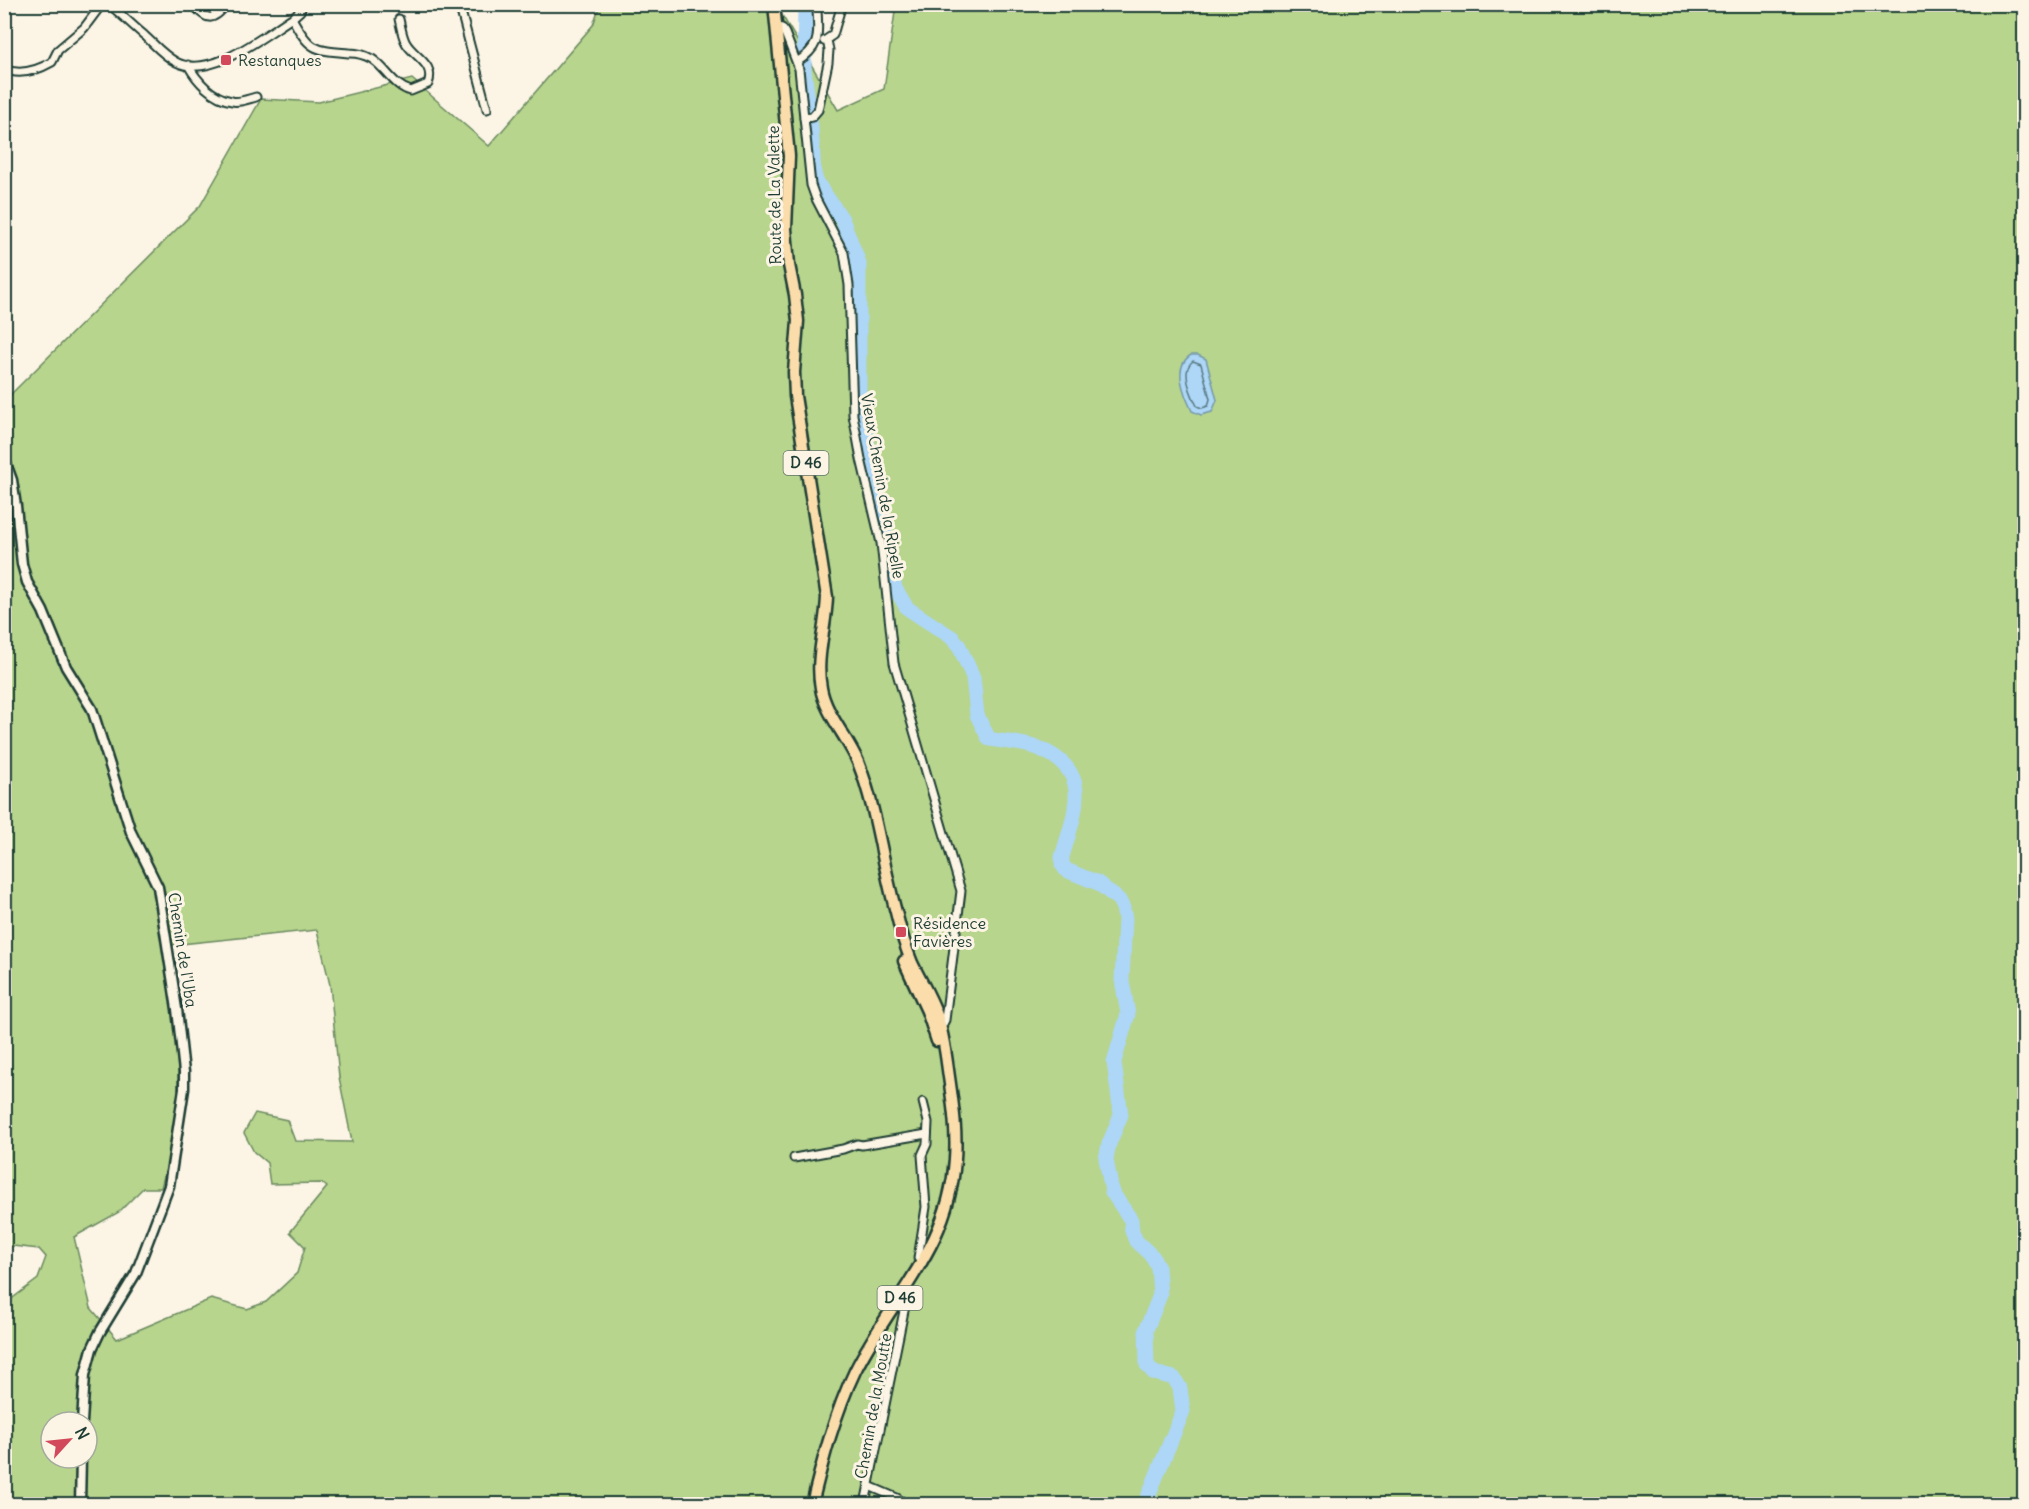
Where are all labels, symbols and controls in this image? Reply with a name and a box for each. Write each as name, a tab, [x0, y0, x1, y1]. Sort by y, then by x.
place label: Restanques	[238, 50, 322, 70]
marker: Restanques	[219, 53, 233, 67]
street label: Route de La Valette	[763, 125, 785, 265]
street label: Vieux Chemin de la Ripelle	[857, 392, 909, 580]
road number: D 46	[784, 451, 828, 475]
street label: Chemin de l'Uba	[164, 891, 202, 1009]
place label: Résidence Favières	[913, 913, 986, 951]
marker: Résidence Favières	[894, 925, 908, 939]
road number: D 46	[878, 1286, 922, 1310]
street label: Chemin de la Moutte	[850, 1331, 896, 1481]
north arrow	[39, 1410, 99, 1470]
text: N	[71, 1424, 94, 1443]

